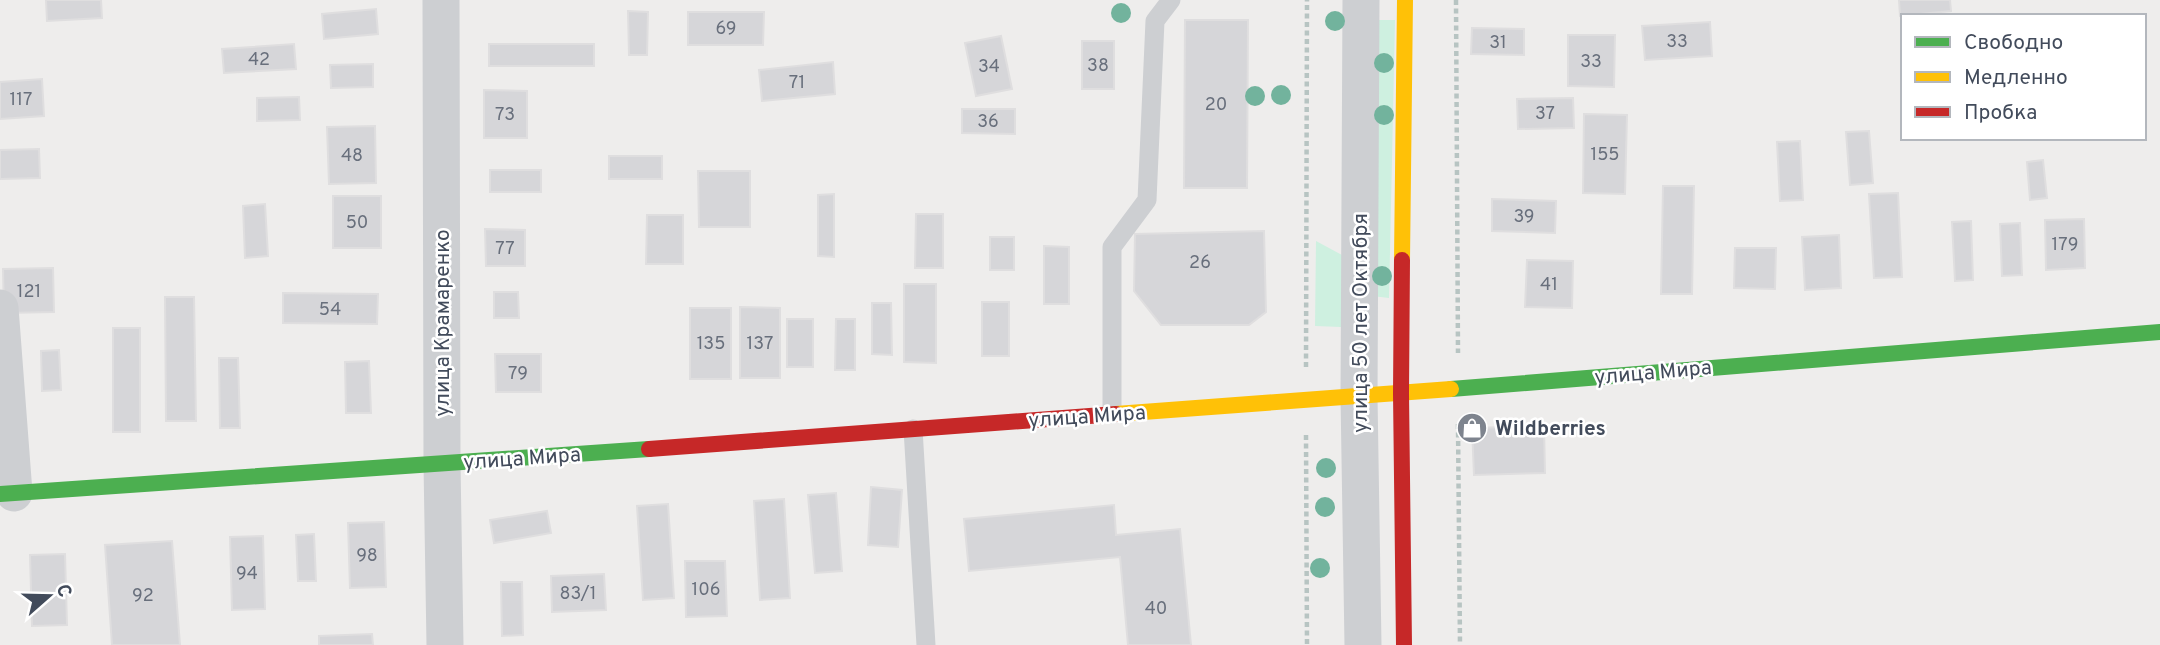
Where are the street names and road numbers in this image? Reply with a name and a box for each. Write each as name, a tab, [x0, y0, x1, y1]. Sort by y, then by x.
street label: улица 50 лет Октября	[1348, 213, 1375, 433]
street label: улица Крамаренко	[430, 229, 457, 417]
street label: улица Мира	[1593, 355, 1713, 392]
street label: улица Мира	[1027, 400, 1147, 435]
street label: улица Мира	[462, 442, 582, 477]

